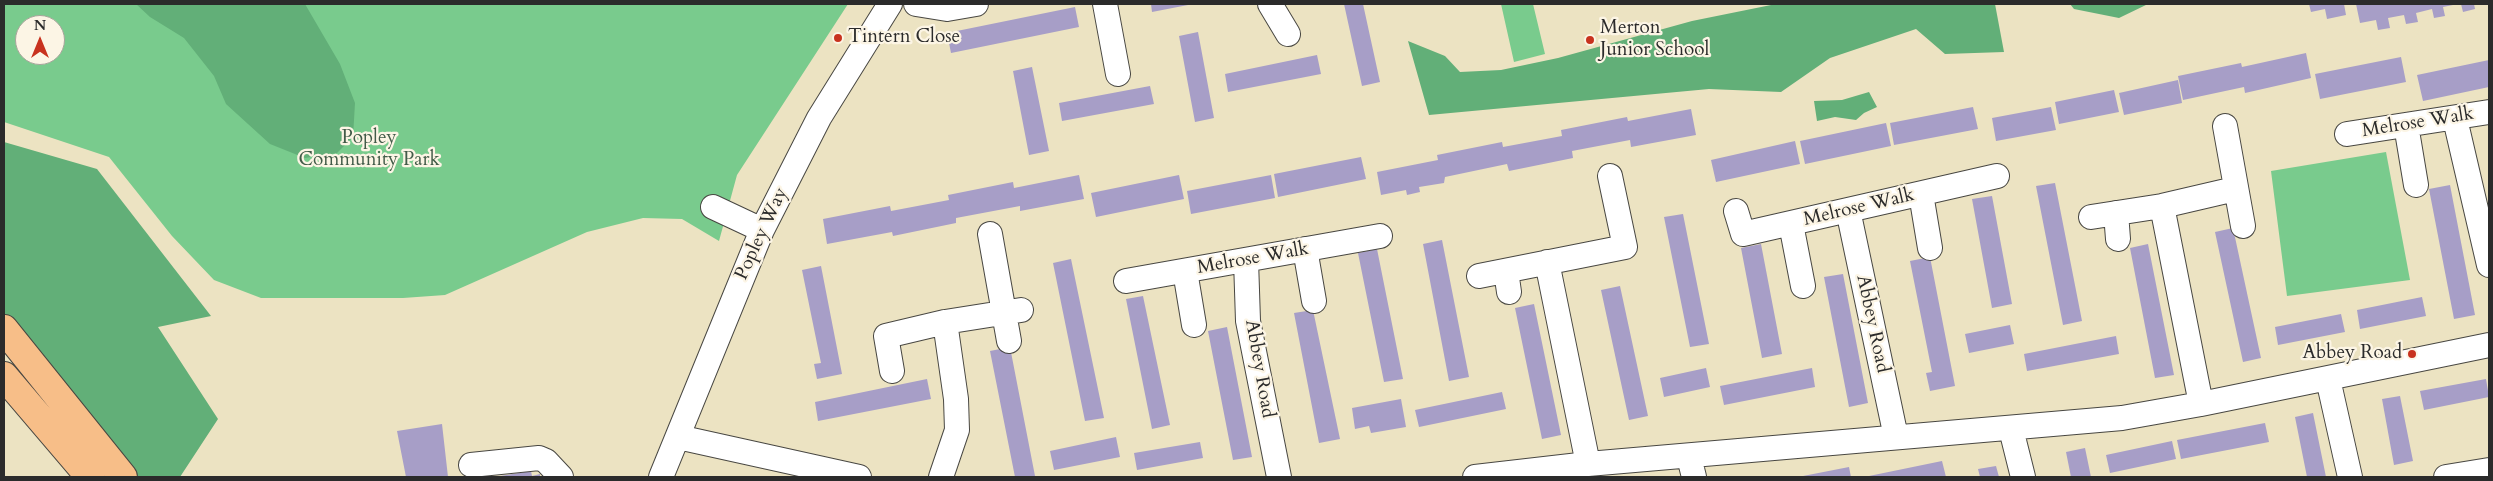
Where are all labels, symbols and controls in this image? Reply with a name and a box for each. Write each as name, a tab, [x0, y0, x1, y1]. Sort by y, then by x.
north arrow	[15, 15, 65, 65]
text: N	[34, 16, 46, 35]
place label: Merton Junior School	[1600, 18, 1709, 62]
place label: Tintern Close	[848, 27, 960, 49]
marker: Tintern Close	[832, 32, 844, 44]
marker: Merton Junior School	[1584, 34, 1596, 46]
street label: Melrose Walk	[2360, 103, 2476, 143]
park label: Popley Community Park	[298, 128, 440, 172]
street label: Popley Way	[731, 184, 793, 284]
street label: Melrose Walk	[1801, 184, 1917, 232]
street label: Melrose Walk	[1195, 238, 1311, 280]
street label: Abbey Road	[1851, 273, 1893, 375]
street label: Abbey Road	[1239, 318, 1279, 420]
place label: Abbey Road	[2303, 343, 2402, 365]
marker: Abbey Road	[2406, 348, 2418, 360]

